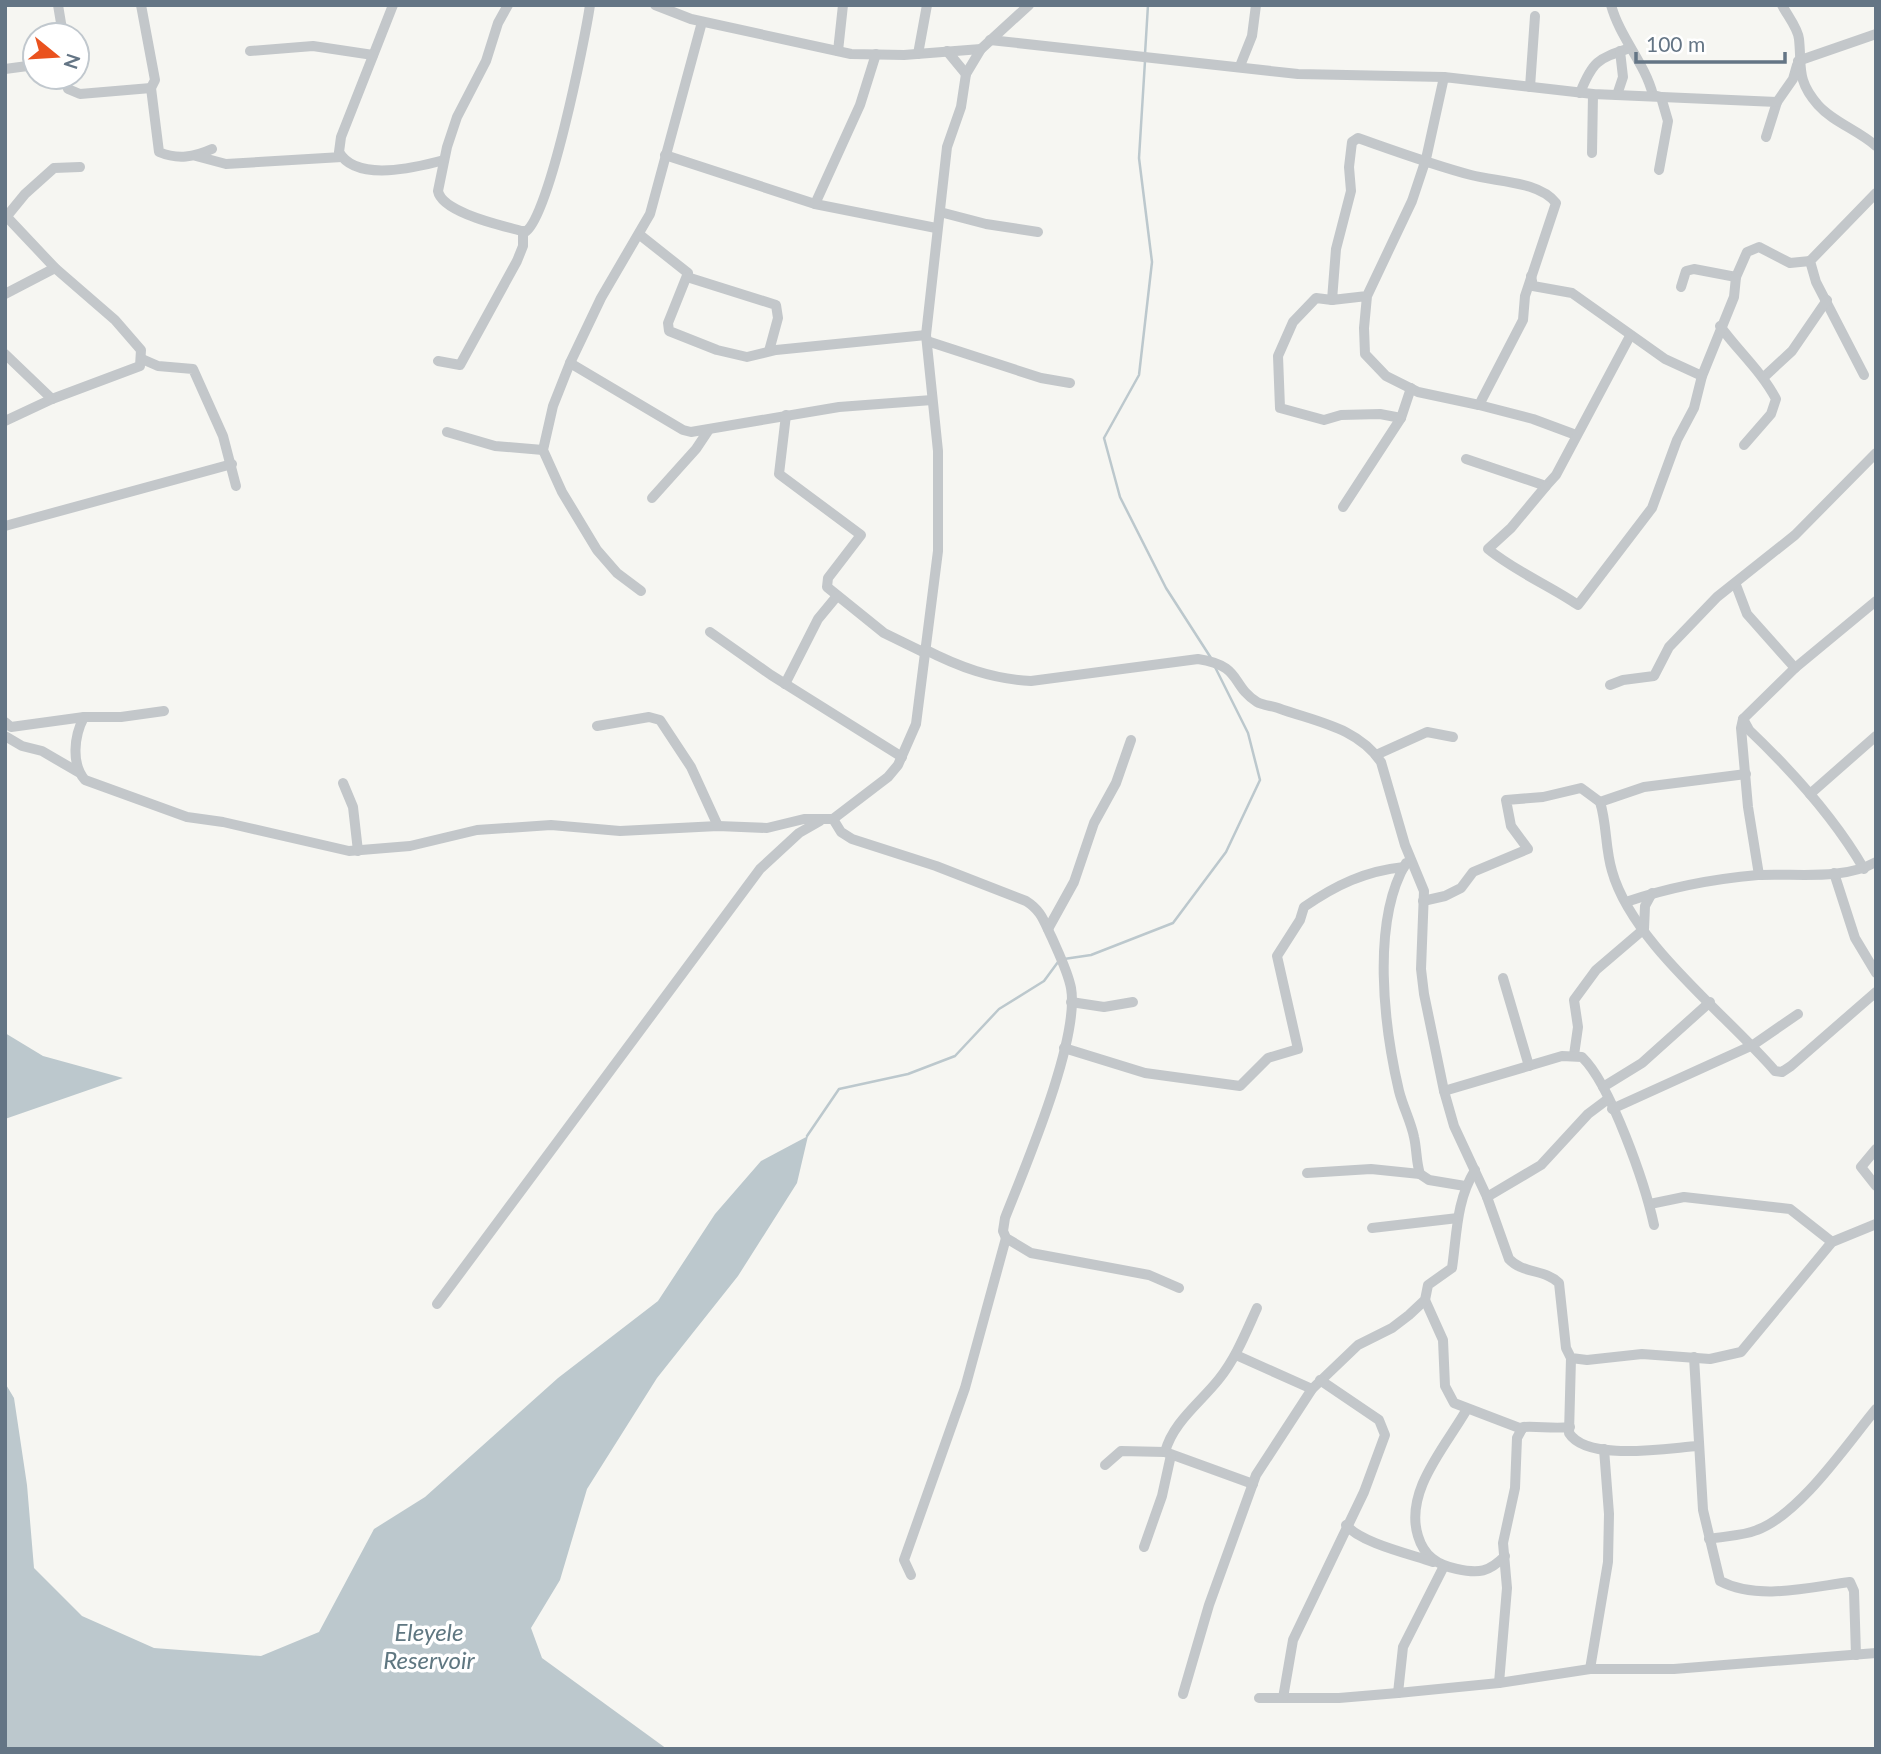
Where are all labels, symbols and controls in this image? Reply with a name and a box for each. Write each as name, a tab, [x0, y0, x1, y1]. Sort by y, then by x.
north arrow	[21, 21, 91, 91]
scale bar	[1636, 21, 1785, 65]
text: 100 m	[1646, 31, 1705, 56]
text: N	[59, 51, 86, 72]
water label: Eleyele Reservoir	[383, 1617, 476, 1674]

